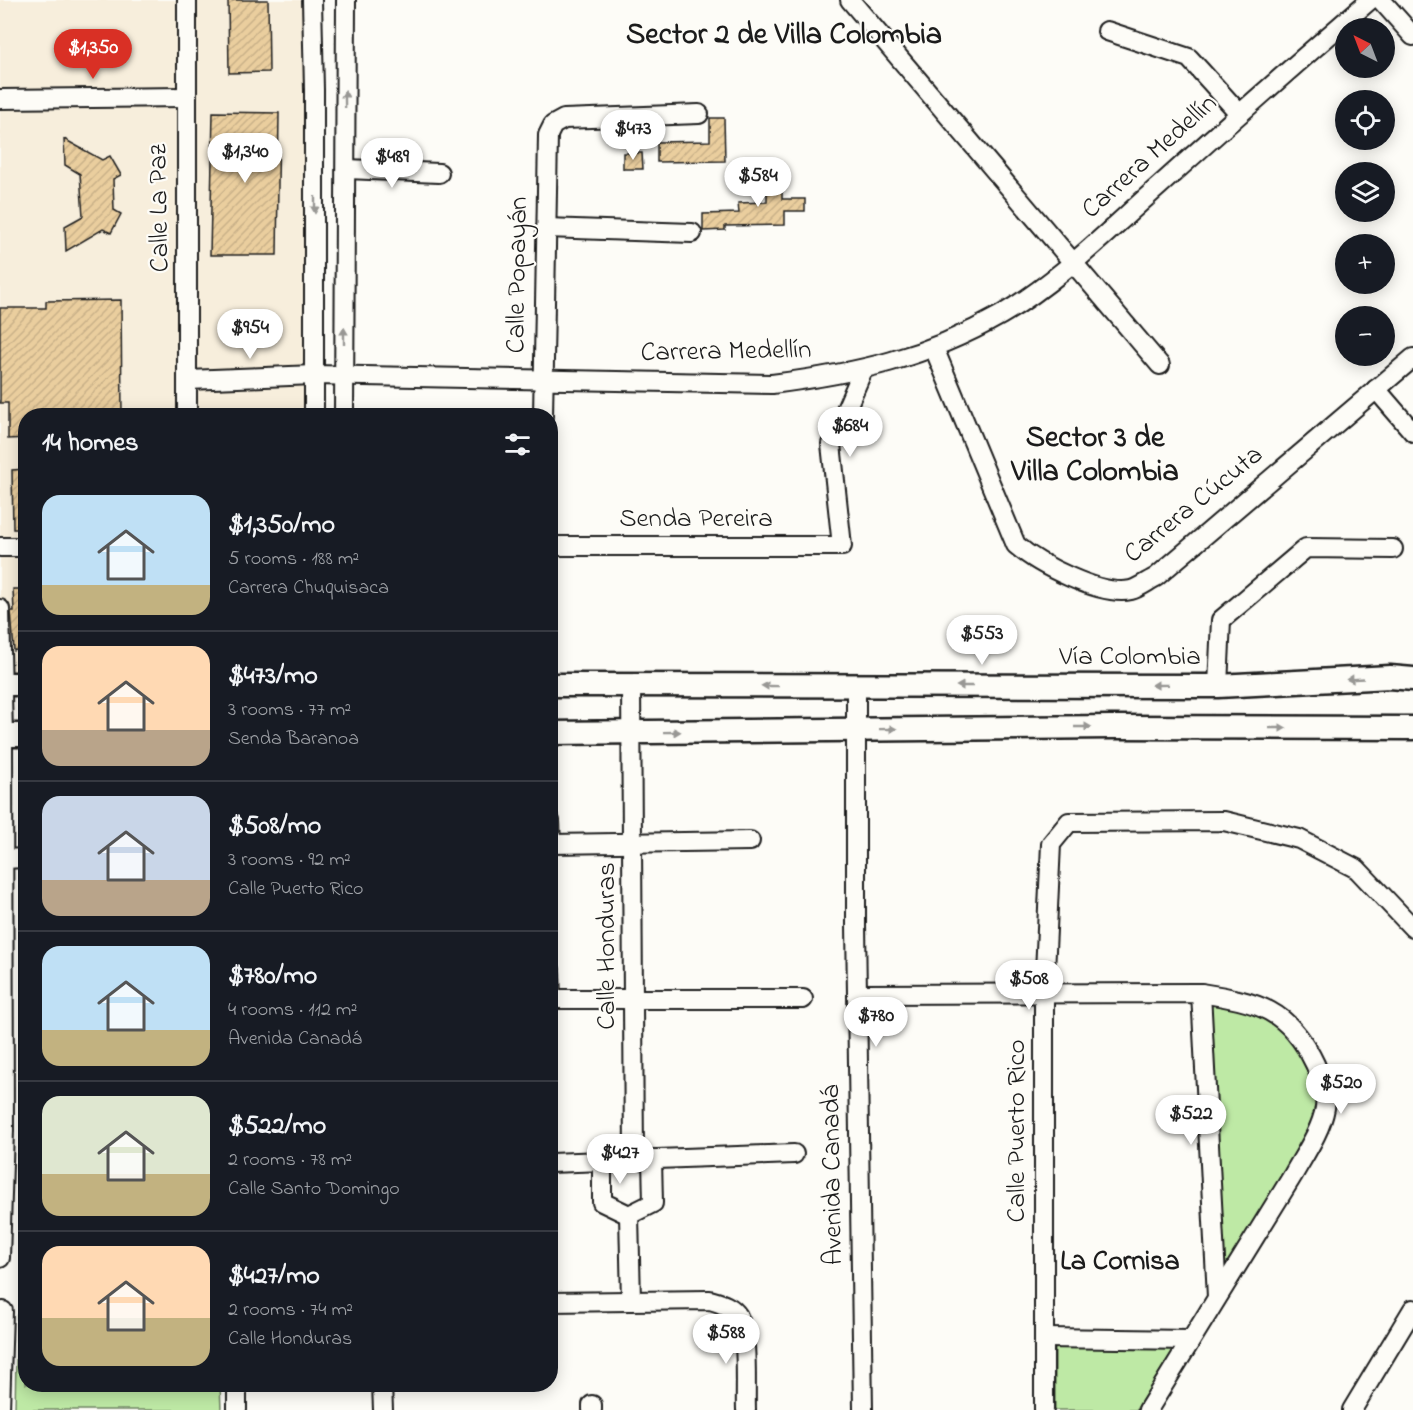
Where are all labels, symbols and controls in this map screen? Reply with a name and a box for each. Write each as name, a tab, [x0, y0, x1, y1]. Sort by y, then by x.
district label: Sector 2 de Villa Colombia	[626, 14, 942, 58]
north arrow	[1335, 18, 1395, 78]
map controls	[1335, 18, 1395, 366]
pin: $1,350	[44, 29, 142, 80]
text: $1,350	[68, 34, 118, 63]
street label: Carrera Medellín	[1073, 85, 1227, 229]
one-way arrow	[340, 90, 350, 109]
button: locate	[1335, 90, 1395, 150]
pin: $473	[597, 110, 669, 161]
text: $473	[615, 115, 651, 144]
pin: $1,340	[196, 133, 294, 184]
text: $1,340	[221, 138, 269, 167]
pin: $489	[356, 138, 428, 189]
street label: Calle La Paz	[139, 143, 181, 273]
text: $489	[375, 143, 409, 172]
pin: $584	[722, 157, 794, 208]
text: $584	[738, 162, 778, 191]
button: layers	[1335, 162, 1395, 222]
one-way arrow	[310, 196, 320, 215]
street label: Calle Popayán	[497, 196, 539, 354]
button: +	[1335, 234, 1395, 294]
button: −	[1335, 306, 1395, 366]
pin: $954	[214, 309, 286, 360]
text: $954	[231, 314, 269, 343]
one-way arrow	[339, 327, 349, 346]
street label: Carrera Medellín	[640, 331, 812, 373]
pin: $684	[814, 407, 886, 458]
text: $684	[832, 412, 868, 441]
district label: Sector 3 de Villa Colombia	[1010, 417, 1179, 495]
text: 14 homes	[42, 425, 138, 463]
icon: filters	[501, 428, 534, 461]
street label: Carrera Cúcuta	[1116, 437, 1272, 573]
street label: Senda Pereira	[619, 500, 773, 539]
text: $1,350/mo	[228, 507, 335, 545]
icon: home	[90, 519, 162, 591]
text: 5 rooms · 188 m²	[228, 545, 359, 574]
text: Carrera Chuquisaca	[228, 574, 389, 603]
pin: $553	[946, 615, 1018, 666]
text: $553	[960, 620, 1004, 649]
street label: Vía Colombia	[1058, 638, 1201, 677]
text: $473/mo	[228, 658, 318, 696]
icon: home	[90, 670, 162, 742]
one-way arrow	[1345, 675, 1364, 684]
one-way arrow	[1150, 680, 1169, 690]
one-way arrow	[760, 681, 779, 690]
one-way arrow	[955, 681, 974, 691]
text: 3 rooms · 77 m²	[228, 696, 351, 725]
one-way arrow	[1073, 723, 1092, 732]
one-way arrow	[1268, 723, 1287, 733]
text: Senda Baranoa	[228, 725, 359, 754]
one-way arrow	[878, 725, 897, 734]
one-way arrow	[662, 727, 681, 736]
text: $508/mo	[228, 808, 321, 846]
icon: home	[90, 820, 162, 892]
text: 3 rooms · 92 m²	[228, 846, 351, 875]
street label: Calle Honduras	[588, 862, 627, 1030]
text: Calle Puerto Rico	[228, 875, 363, 904]
text: $780/mo	[228, 958, 317, 996]
pin: $508	[993, 960, 1065, 1011]
text: $508	[1009, 965, 1049, 994]
icon: home	[90, 970, 162, 1042]
text: 4 rooms · 112 m²	[228, 996, 357, 1025]
pin: $780	[840, 997, 912, 1048]
text: $780	[858, 1002, 894, 1031]
text: Avenida Canadá	[228, 1025, 362, 1054]
street label: Calle Puerto Rico	[998, 1040, 1037, 1222]
pin: $520	[1305, 1064, 1377, 1115]
text: $520	[1320, 1069, 1362, 1098]
street label: Avenida Canadá	[812, 1084, 854, 1266]
pin: $522	[1155, 1095, 1227, 1146]
text: $522	[1169, 1100, 1213, 1129]
text: $522/mo	[228, 1108, 326, 1146]
icon: home	[90, 1120, 162, 1192]
pin: $427	[584, 1134, 656, 1185]
text: $427	[601, 1139, 639, 1168]
text: 2 rooms · 78 m²	[228, 1146, 352, 1175]
text: Calle Santo Domingo	[228, 1175, 400, 1204]
district label: La Cornisa	[1060, 1242, 1180, 1283]
text: $427/mo	[228, 1258, 320, 1296]
icon: home	[90, 1270, 162, 1342]
text: 2 rooms · 74 m²	[228, 1296, 353, 1325]
pin: $588	[690, 1314, 762, 1365]
text: $588	[707, 1319, 745, 1348]
text: Calle Honduras	[228, 1325, 352, 1354]

